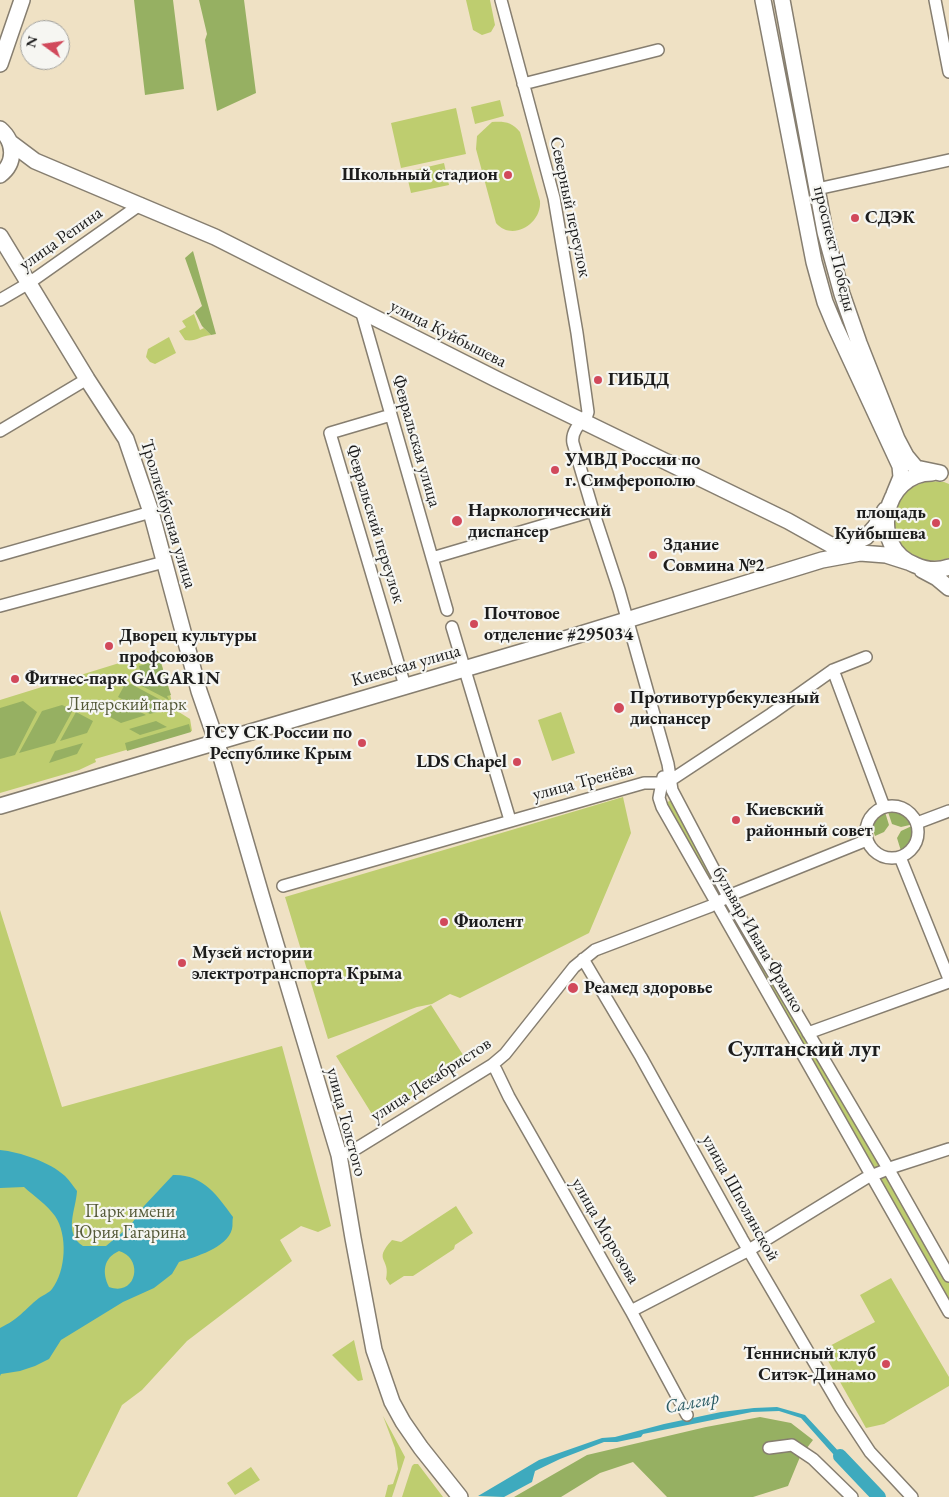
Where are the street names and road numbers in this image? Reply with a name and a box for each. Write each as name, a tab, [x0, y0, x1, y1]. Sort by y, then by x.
street label: Северный переулок	[545, 135, 595, 279]
street label: проспект Победы	[808, 184, 860, 314]
street label: улица Репина	[15, 202, 107, 276]
street label: улица Куйбышева	[386, 295, 510, 373]
street label: Февральская улица	[387, 372, 445, 510]
street label: Троллейбусная улица	[135, 437, 201, 591]
street label: Февральский переулок	[341, 442, 409, 606]
street label: Киевская улица	[349, 640, 463, 692]
street label: улица Тренёва	[530, 758, 636, 806]
street label: бульвар Ивана Франко	[707, 863, 809, 1017]
street label: улица Декабристов	[367, 1033, 495, 1127]
street label: улица Толстого	[321, 1065, 371, 1179]
street label: улица Шполянской	[696, 1131, 784, 1265]
street label: улица Морозова	[566, 1174, 644, 1288]

